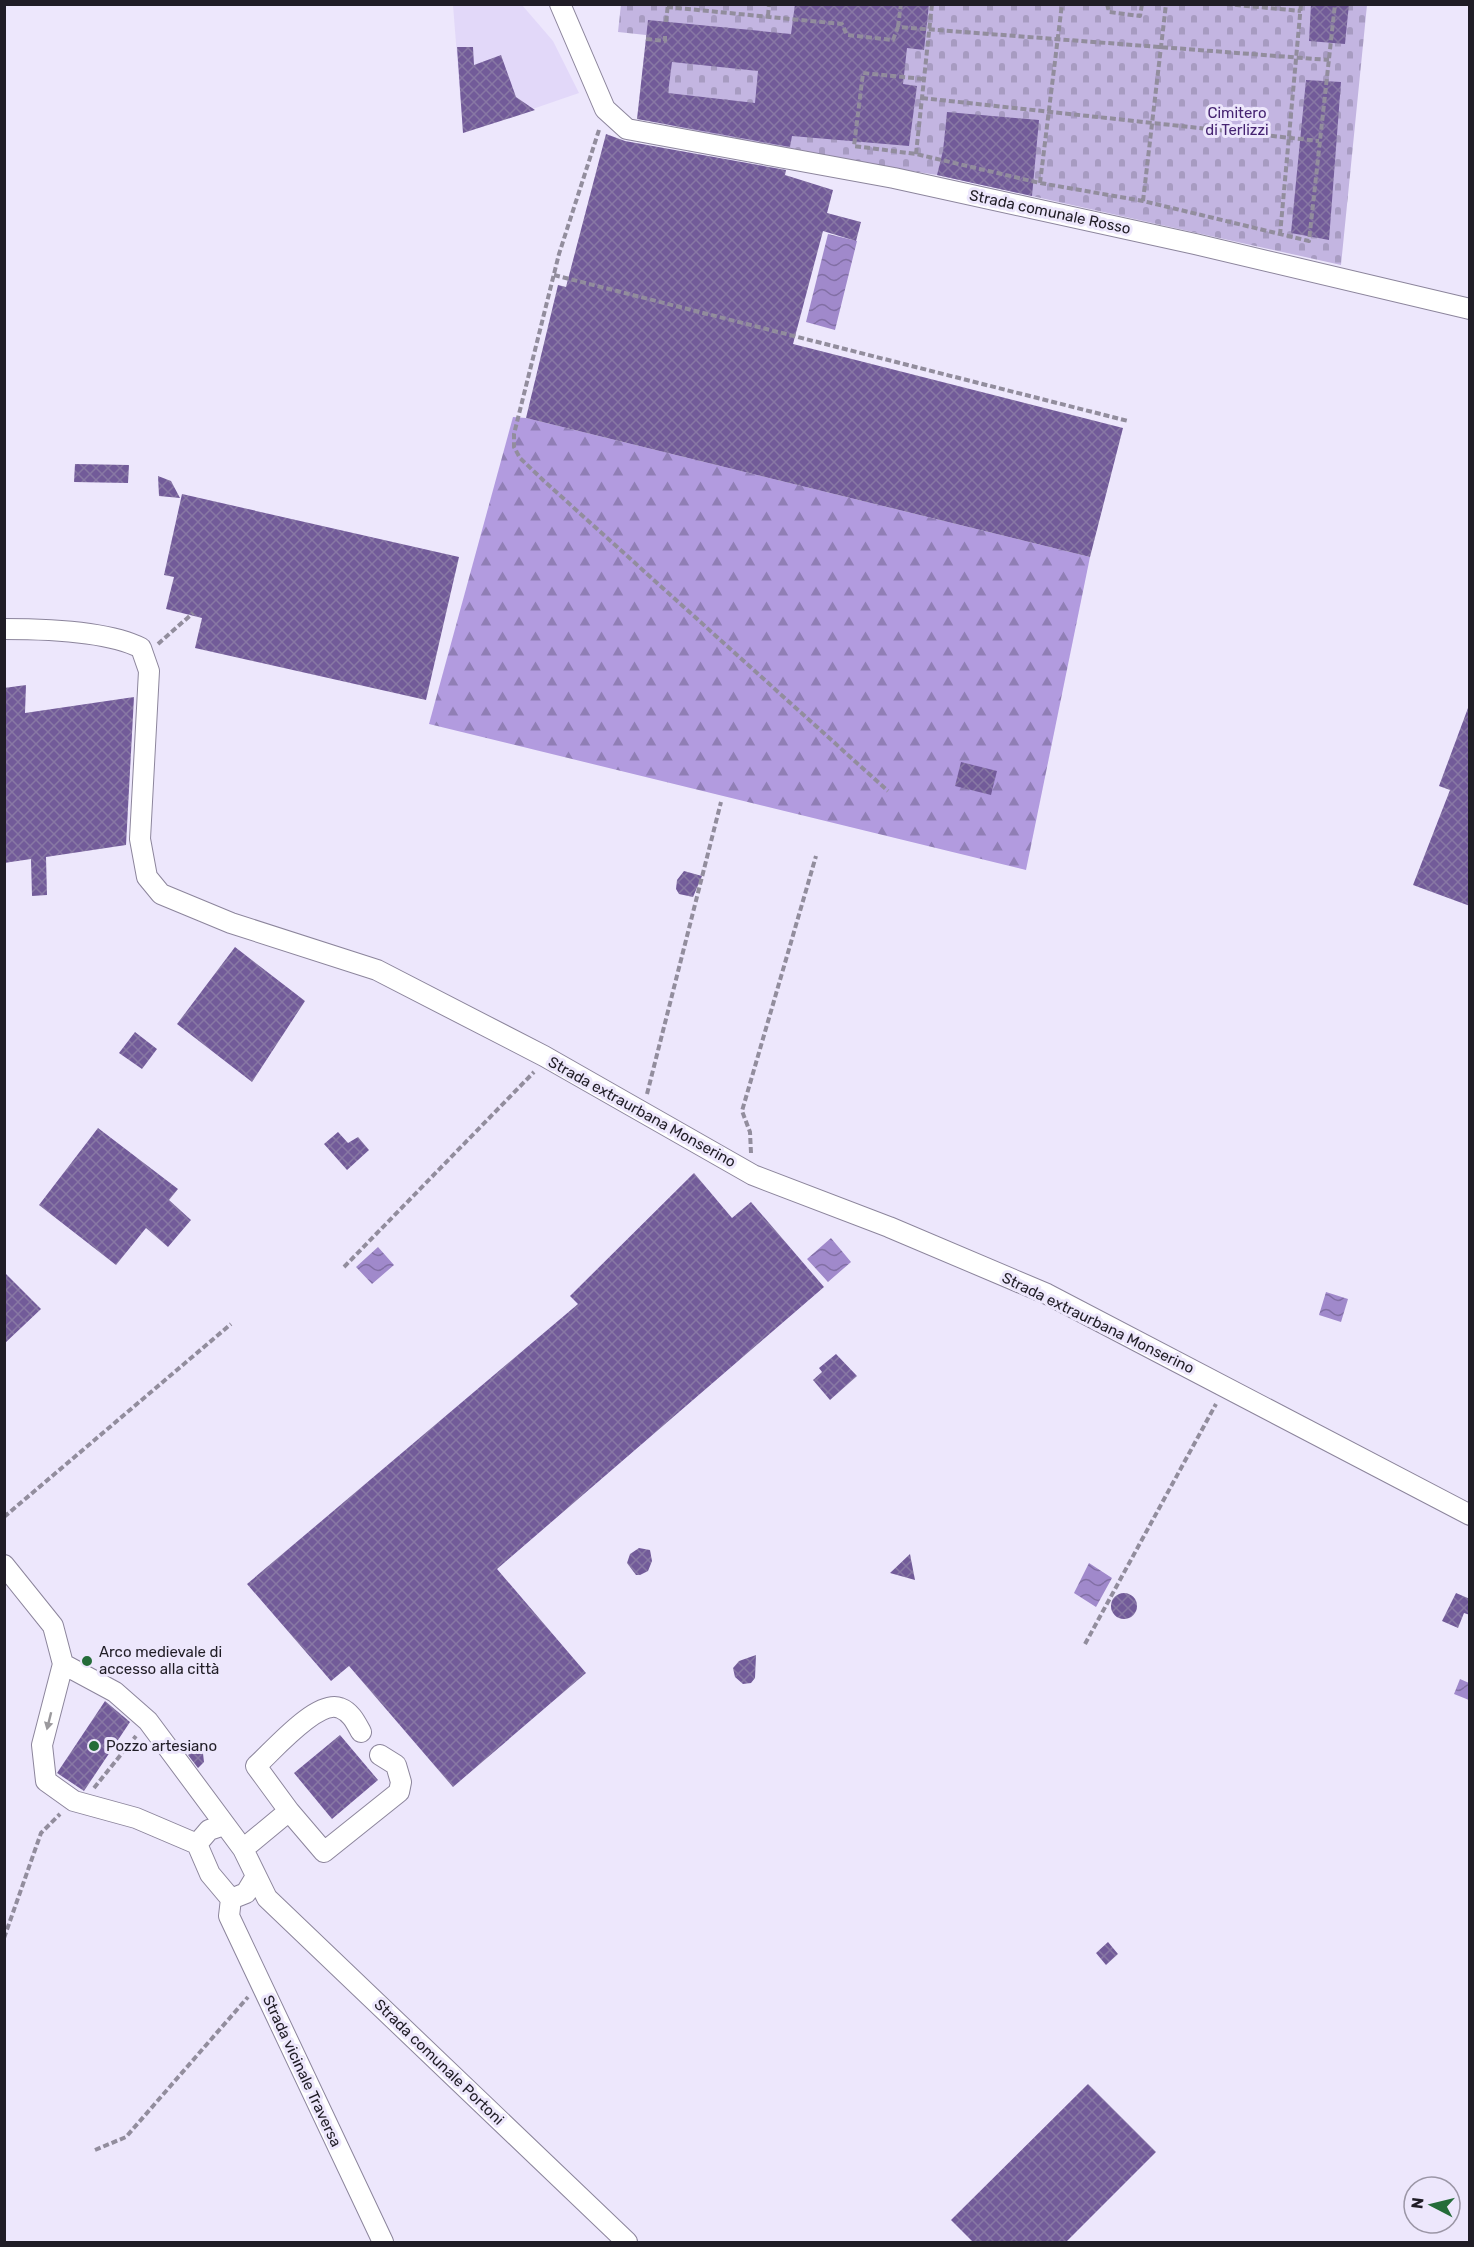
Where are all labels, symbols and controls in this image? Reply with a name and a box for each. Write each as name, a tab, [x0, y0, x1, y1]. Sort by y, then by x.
park label: Cimitero di Terlizzi	[1205, 104, 1269, 139]
street label: Strada comunale Rosso	[968, 186, 1132, 238]
street label: Strada extraurbana Monserino	[545, 1053, 739, 1171]
street label: Strada extraurbana Monserino	[999, 1269, 1197, 1377]
place label: Arco medievale di accesso alla città	[99, 1643, 222, 1678]
marker: Arco medievale di accesso alla città	[80, 1654, 94, 1668]
one-way arrow	[43, 1712, 53, 1730]
place label: Pozzo artesiano	[106, 1737, 217, 1755]
marker: Pozzo artesiano	[87, 1739, 101, 1753]
street label: Strada vicinale Traversa	[259, 1992, 345, 2150]
street label: Strada comunale Portoni	[370, 1995, 508, 2129]
north arrow	[1402, 2175, 1462, 2235]
text: N	[1407, 2196, 1428, 2210]

